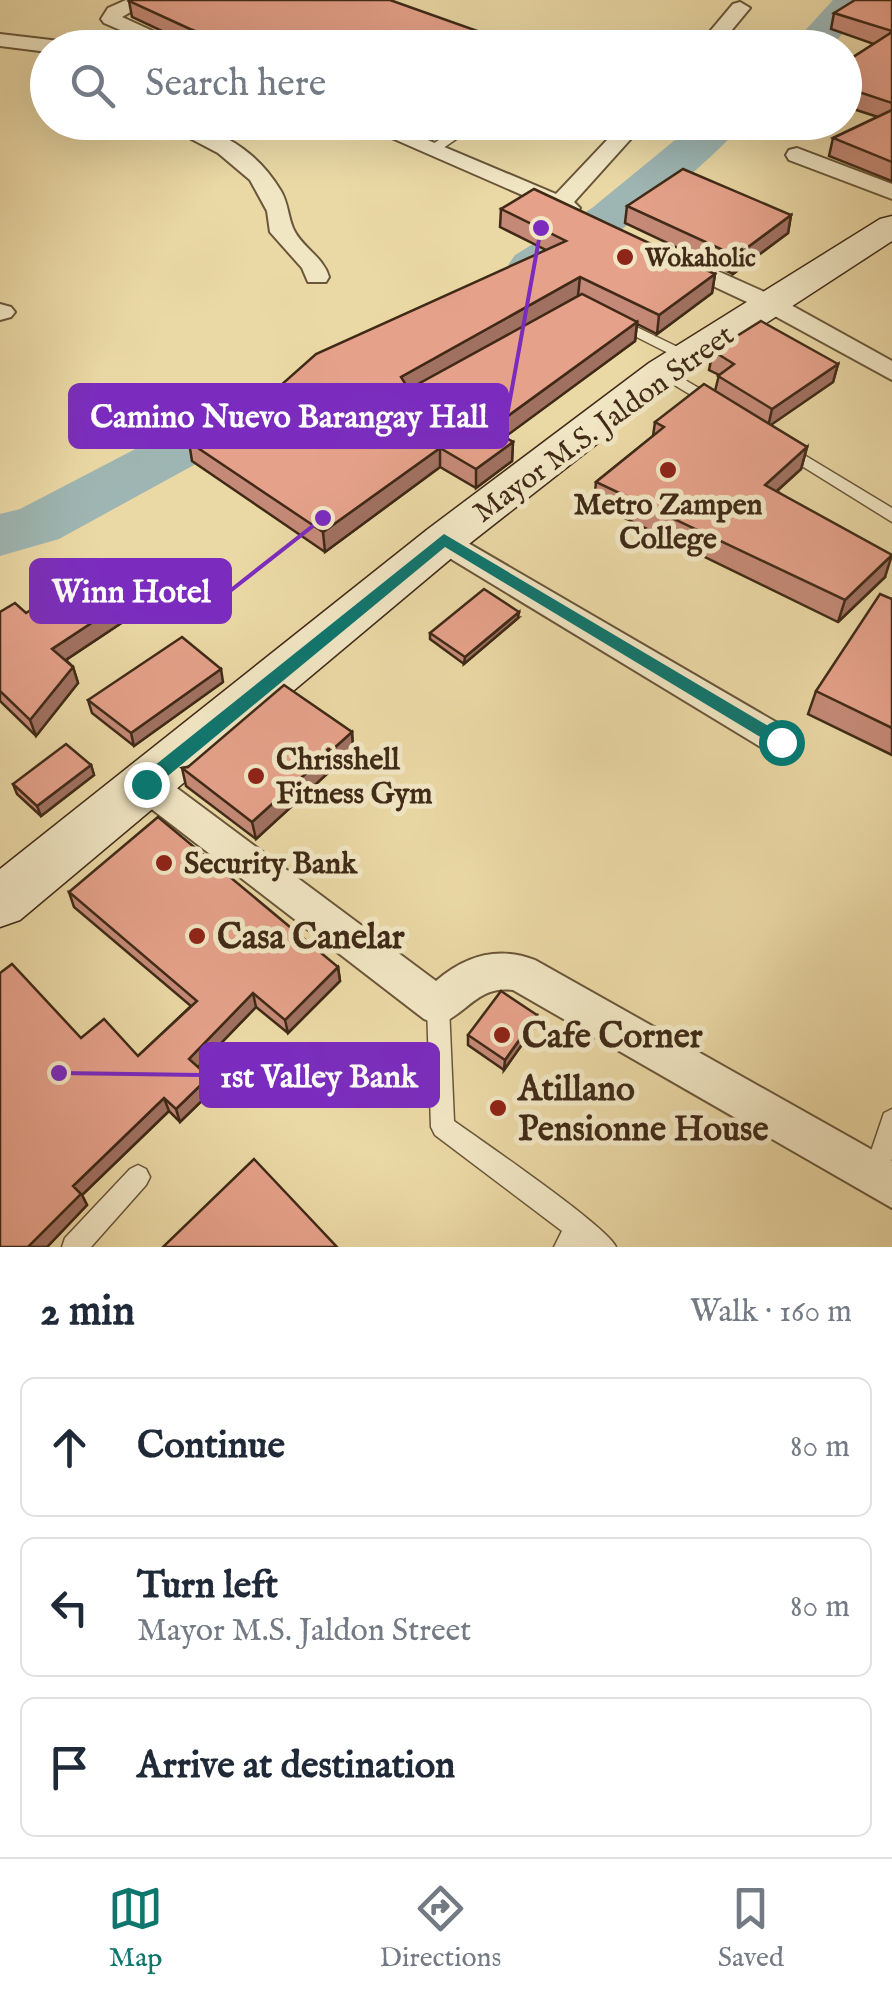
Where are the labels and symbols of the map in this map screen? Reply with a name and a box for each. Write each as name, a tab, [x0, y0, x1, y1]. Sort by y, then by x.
place label: Wokaholic	[644, 243, 756, 275]
marker: Wokaholic	[614, 246, 636, 268]
street label: Mayor M.S. Jaldon Street	[466, 317, 742, 532]
callout: Camino Nuevo Barangay Hall	[70, 385, 507, 447]
text: Camino Nuevo Barangay Hall	[90, 398, 489, 439]
marker: Metro Zampen College	[657, 459, 679, 481]
place label: Metro Zampen College	[574, 487, 762, 559]
callout: Winn Hotel	[31, 560, 230, 622]
text: Winn Hotel	[51, 573, 212, 614]
route start	[759, 720, 805, 766]
place label: Chrisshell Fitness Gym	[276, 742, 432, 814]
route end	[124, 762, 170, 808]
marker: Chrisshell Fitness Gym	[245, 765, 267, 787]
place label: Security Bank	[184, 846, 358, 884]
marker: Security Bank	[153, 852, 175, 874]
place label: Casa Canelar	[217, 916, 405, 961]
marker: Casa Canelar	[186, 925, 208, 947]
place label: Cafe Corner	[522, 1015, 703, 1060]
marker: Cafe Corner	[491, 1024, 513, 1046]
callout: 1st Valley Bank	[201, 1044, 438, 1106]
text: 1st Valley Bank	[220, 1058, 419, 1099]
place label: Atillano Pensionne House	[516, 1068, 768, 1153]
marker: Atillano Pensionne House	[487, 1097, 509, 1119]

